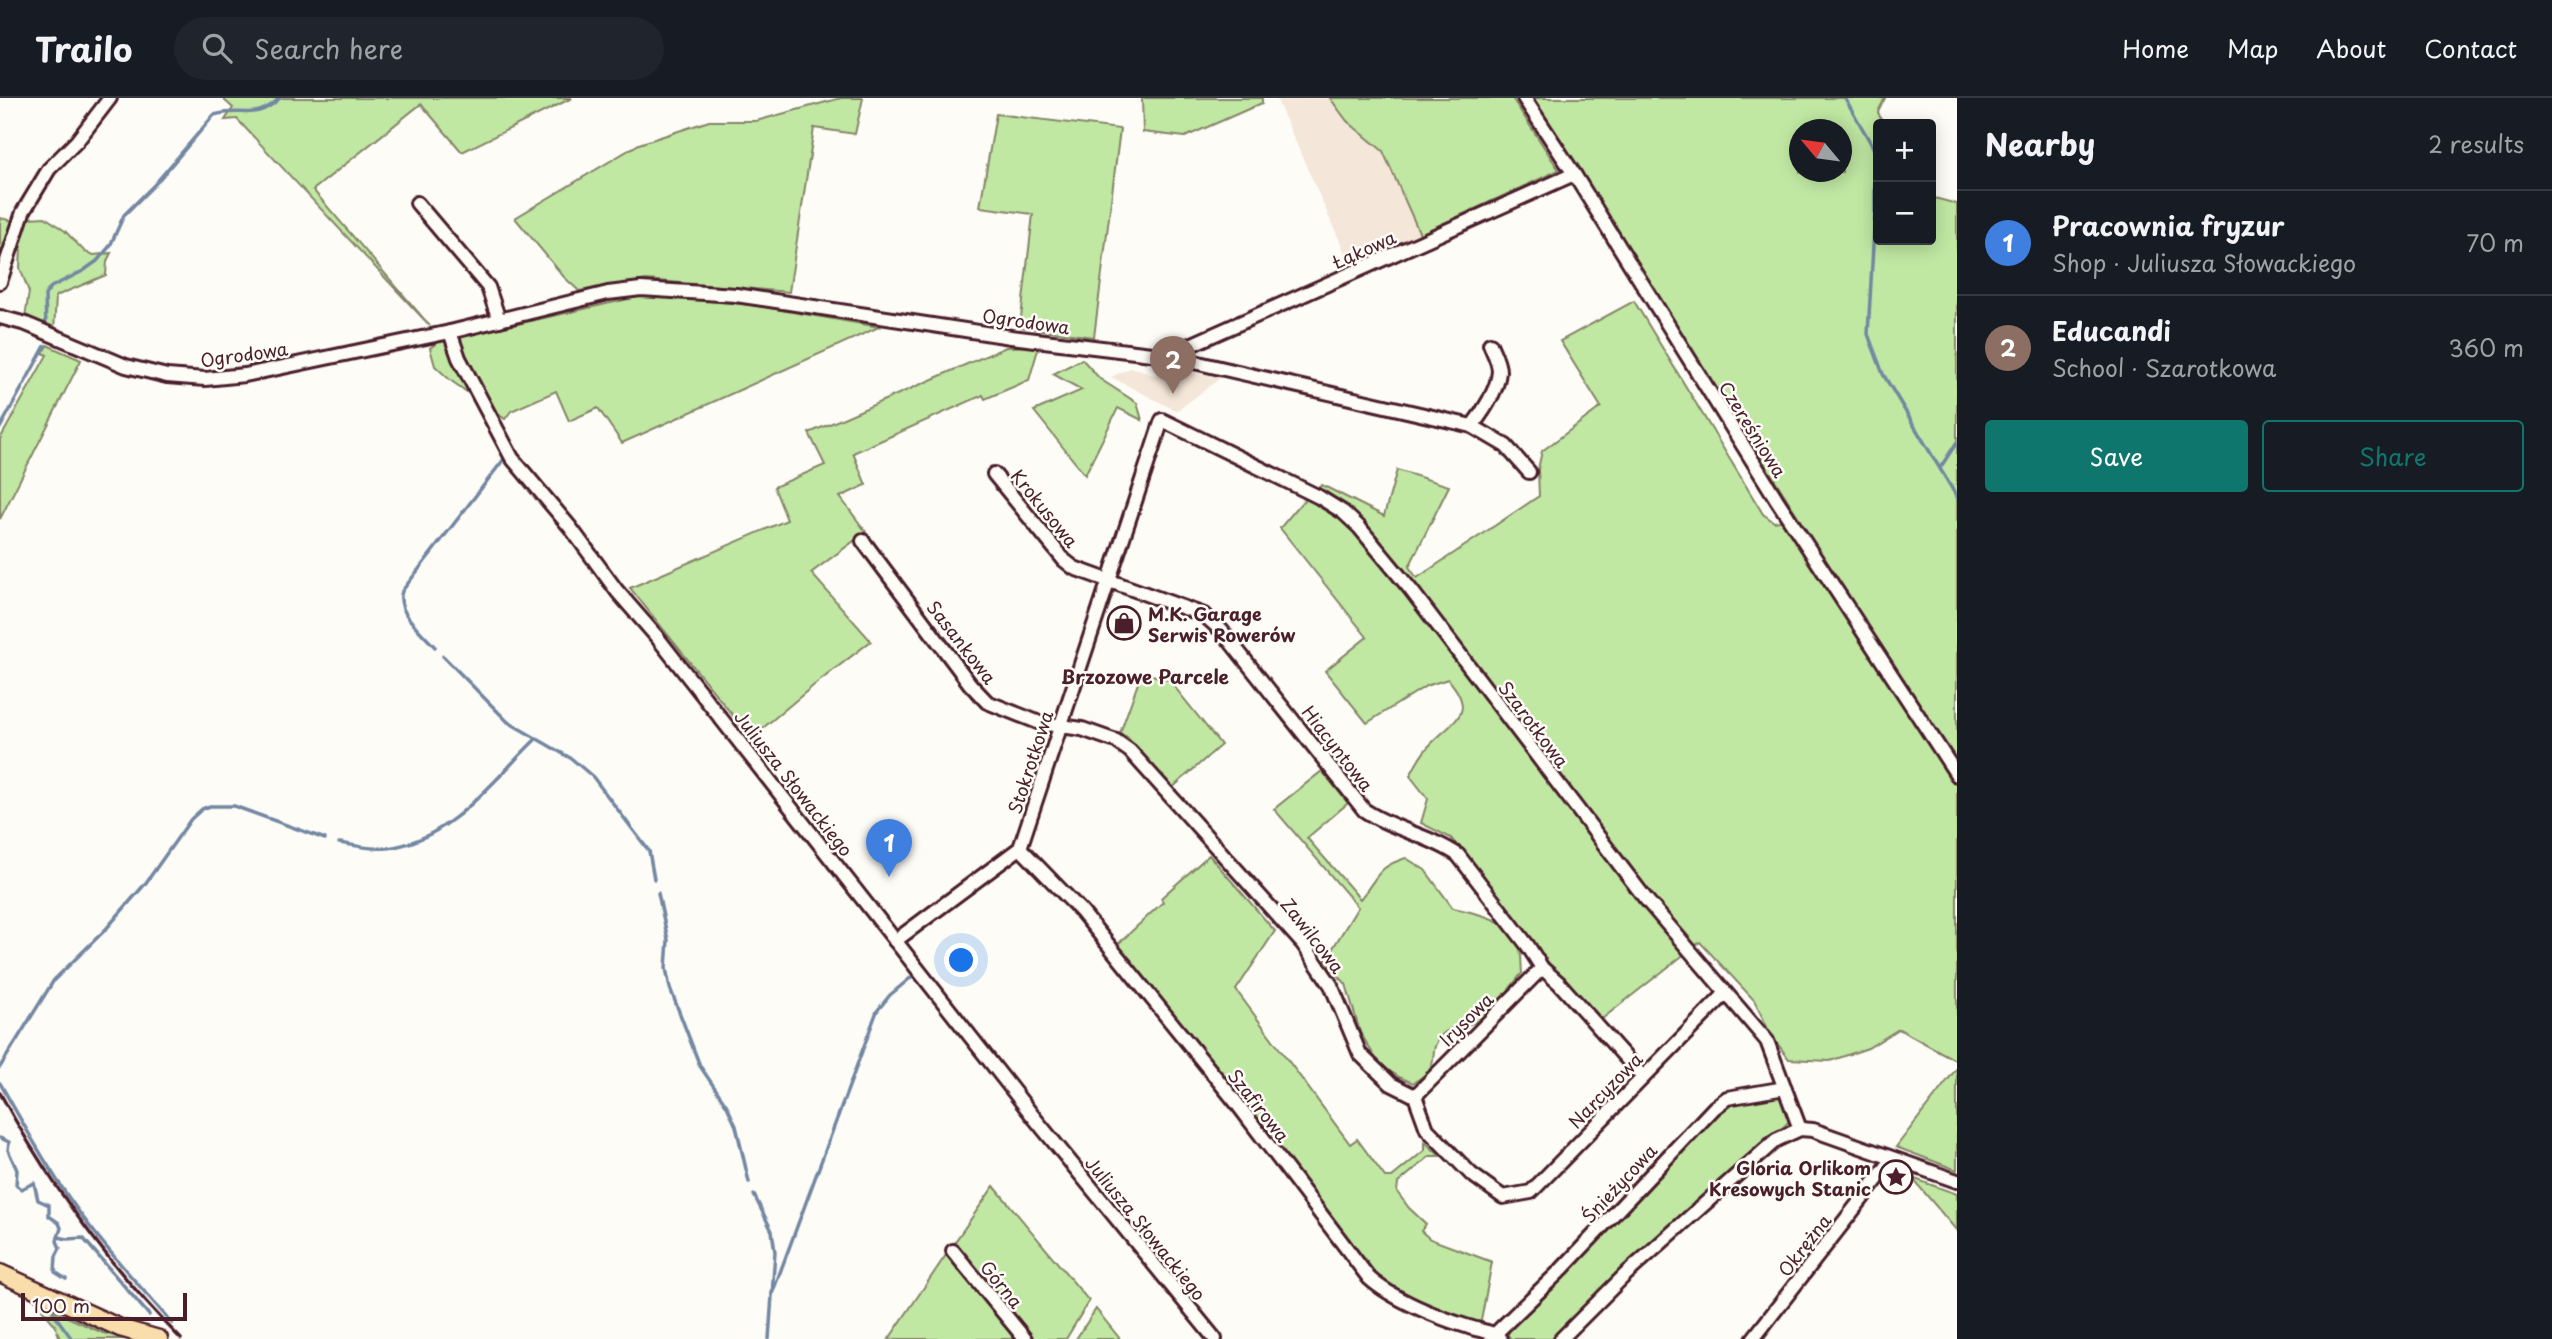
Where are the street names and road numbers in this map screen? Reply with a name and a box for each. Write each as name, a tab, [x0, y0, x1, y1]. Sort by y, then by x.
street label: Łąkowa	[1327, 223, 1401, 275]
street label: Ogrodowa	[981, 302, 1072, 341]
street label: Ogrodowa	[199, 334, 290, 373]
street label: Czereśniowa	[1713, 376, 1794, 483]
street label: Krokusowa	[1005, 463, 1086, 554]
street label: Sasankowa	[921, 595, 1004, 690]
street label: Szarotkowa	[1492, 675, 1576, 774]
street label: Hiacyntowa	[1296, 699, 1381, 797]
street label: Juliusza Słowackiego	[728, 704, 860, 862]
street label: Stokrotkowa	[1001, 706, 1060, 817]
street label: Zawilcowa	[1275, 891, 1352, 979]
street label: Irysowa	[1433, 985, 1500, 1052]
street label: Narcyzowa	[1562, 1045, 1649, 1134]
street label: Szafirowa	[1222, 1063, 1297, 1148]
street label: Śnieżycowa	[1575, 1137, 1663, 1229]
street label: Juliusza Słowackiego	[1079, 1150, 1213, 1306]
street label: Okrężna	[1771, 1207, 1838, 1282]
street label: Górna	[974, 1254, 1030, 1314]

